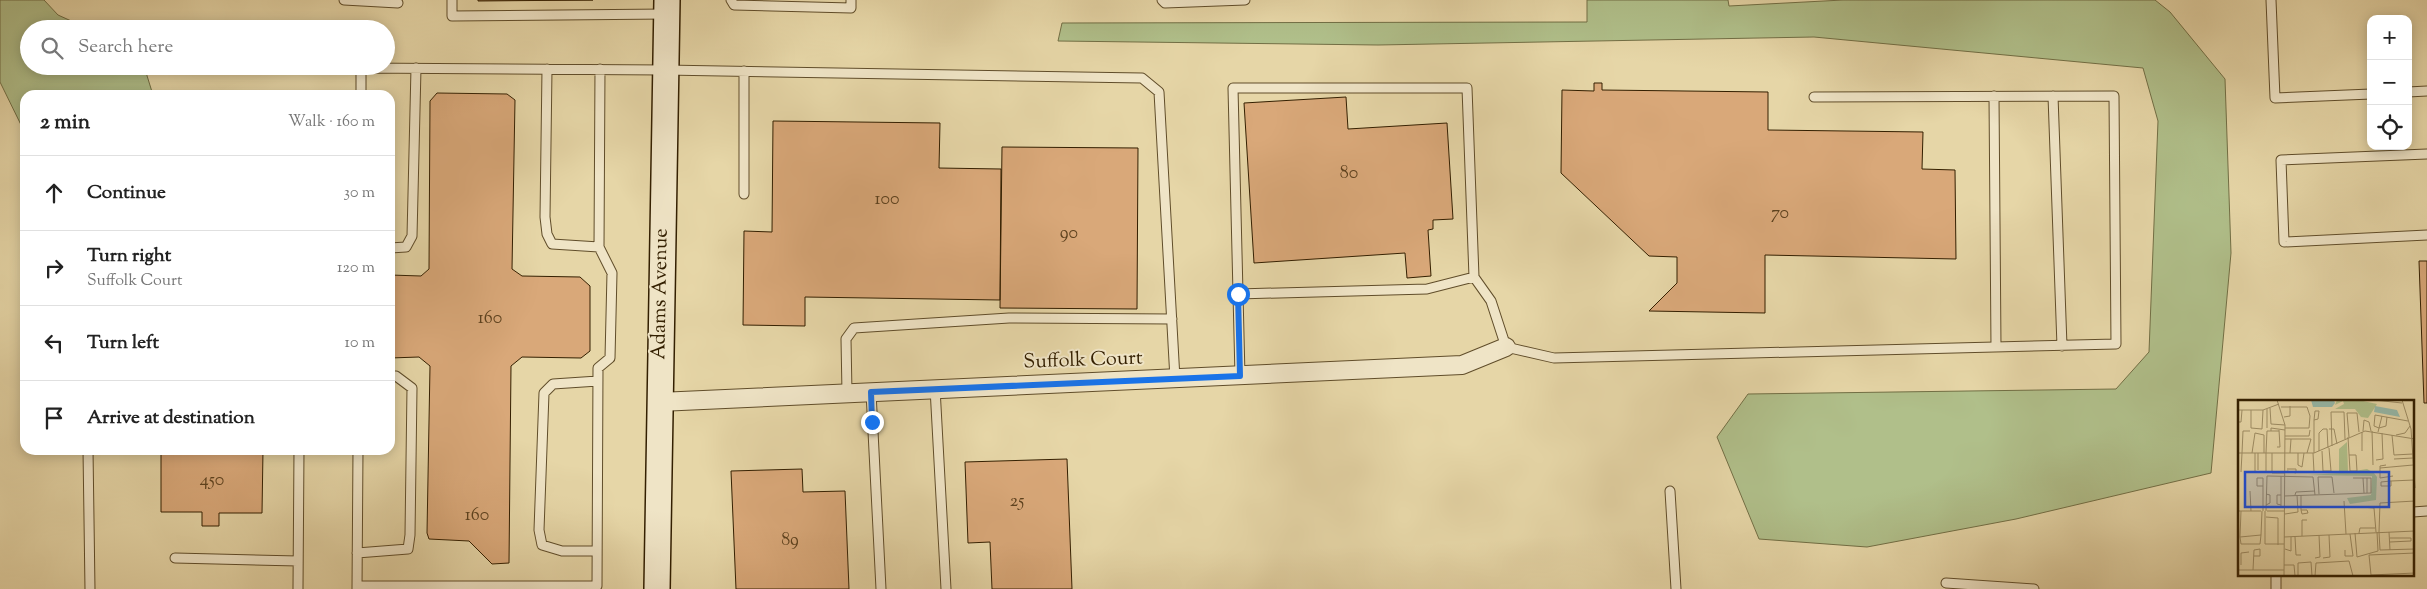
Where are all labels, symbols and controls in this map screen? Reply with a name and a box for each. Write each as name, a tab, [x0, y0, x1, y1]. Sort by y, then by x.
map controls	[2367, 15, 2412, 150]
button: +	[2367, 15, 2412, 60]
search box	[20, 20, 395, 75]
icon: search	[38, 34, 66, 62]
text: Search here	[78, 34, 173, 61]
button: −	[2367, 60, 2412, 105]
button: locate	[2367, 105, 2412, 150]
text: 2 min	[40, 108, 90, 138]
text: Walk · 160 m	[288, 111, 375, 134]
house number: 80	[1340, 161, 1358, 187]
icon: ahead	[40, 179, 68, 207]
text: Continue	[87, 180, 166, 207]
text: 30 m	[344, 182, 375, 205]
house number: 100	[875, 187, 899, 213]
house number: 70	[1771, 201, 1789, 227]
house number: 90	[1060, 221, 1078, 247]
street label: Adams Avenue	[645, 228, 677, 360]
text: Turn right	[87, 243, 171, 270]
icon: right	[40, 254, 68, 282]
text: 120 m	[337, 257, 375, 280]
text: Suffolk Court	[87, 270, 182, 293]
route start	[1227, 283, 1250, 306]
house number: 160	[478, 306, 502, 332]
icon: left	[40, 329, 68, 357]
text: Turn left	[87, 330, 159, 357]
text: 10 m	[345, 332, 375, 355]
street label: Suffolk Court	[1023, 344, 1143, 378]
inset map	[2238, 400, 2414, 576]
icon: arrive	[40, 404, 68, 432]
text: Arrive at destination	[87, 405, 255, 432]
route end	[861, 411, 884, 434]
house number: 450	[200, 468, 224, 494]
house number: 25	[1010, 489, 1024, 515]
house number: 160	[465, 503, 489, 529]
house number: 89	[781, 528, 799, 554]

